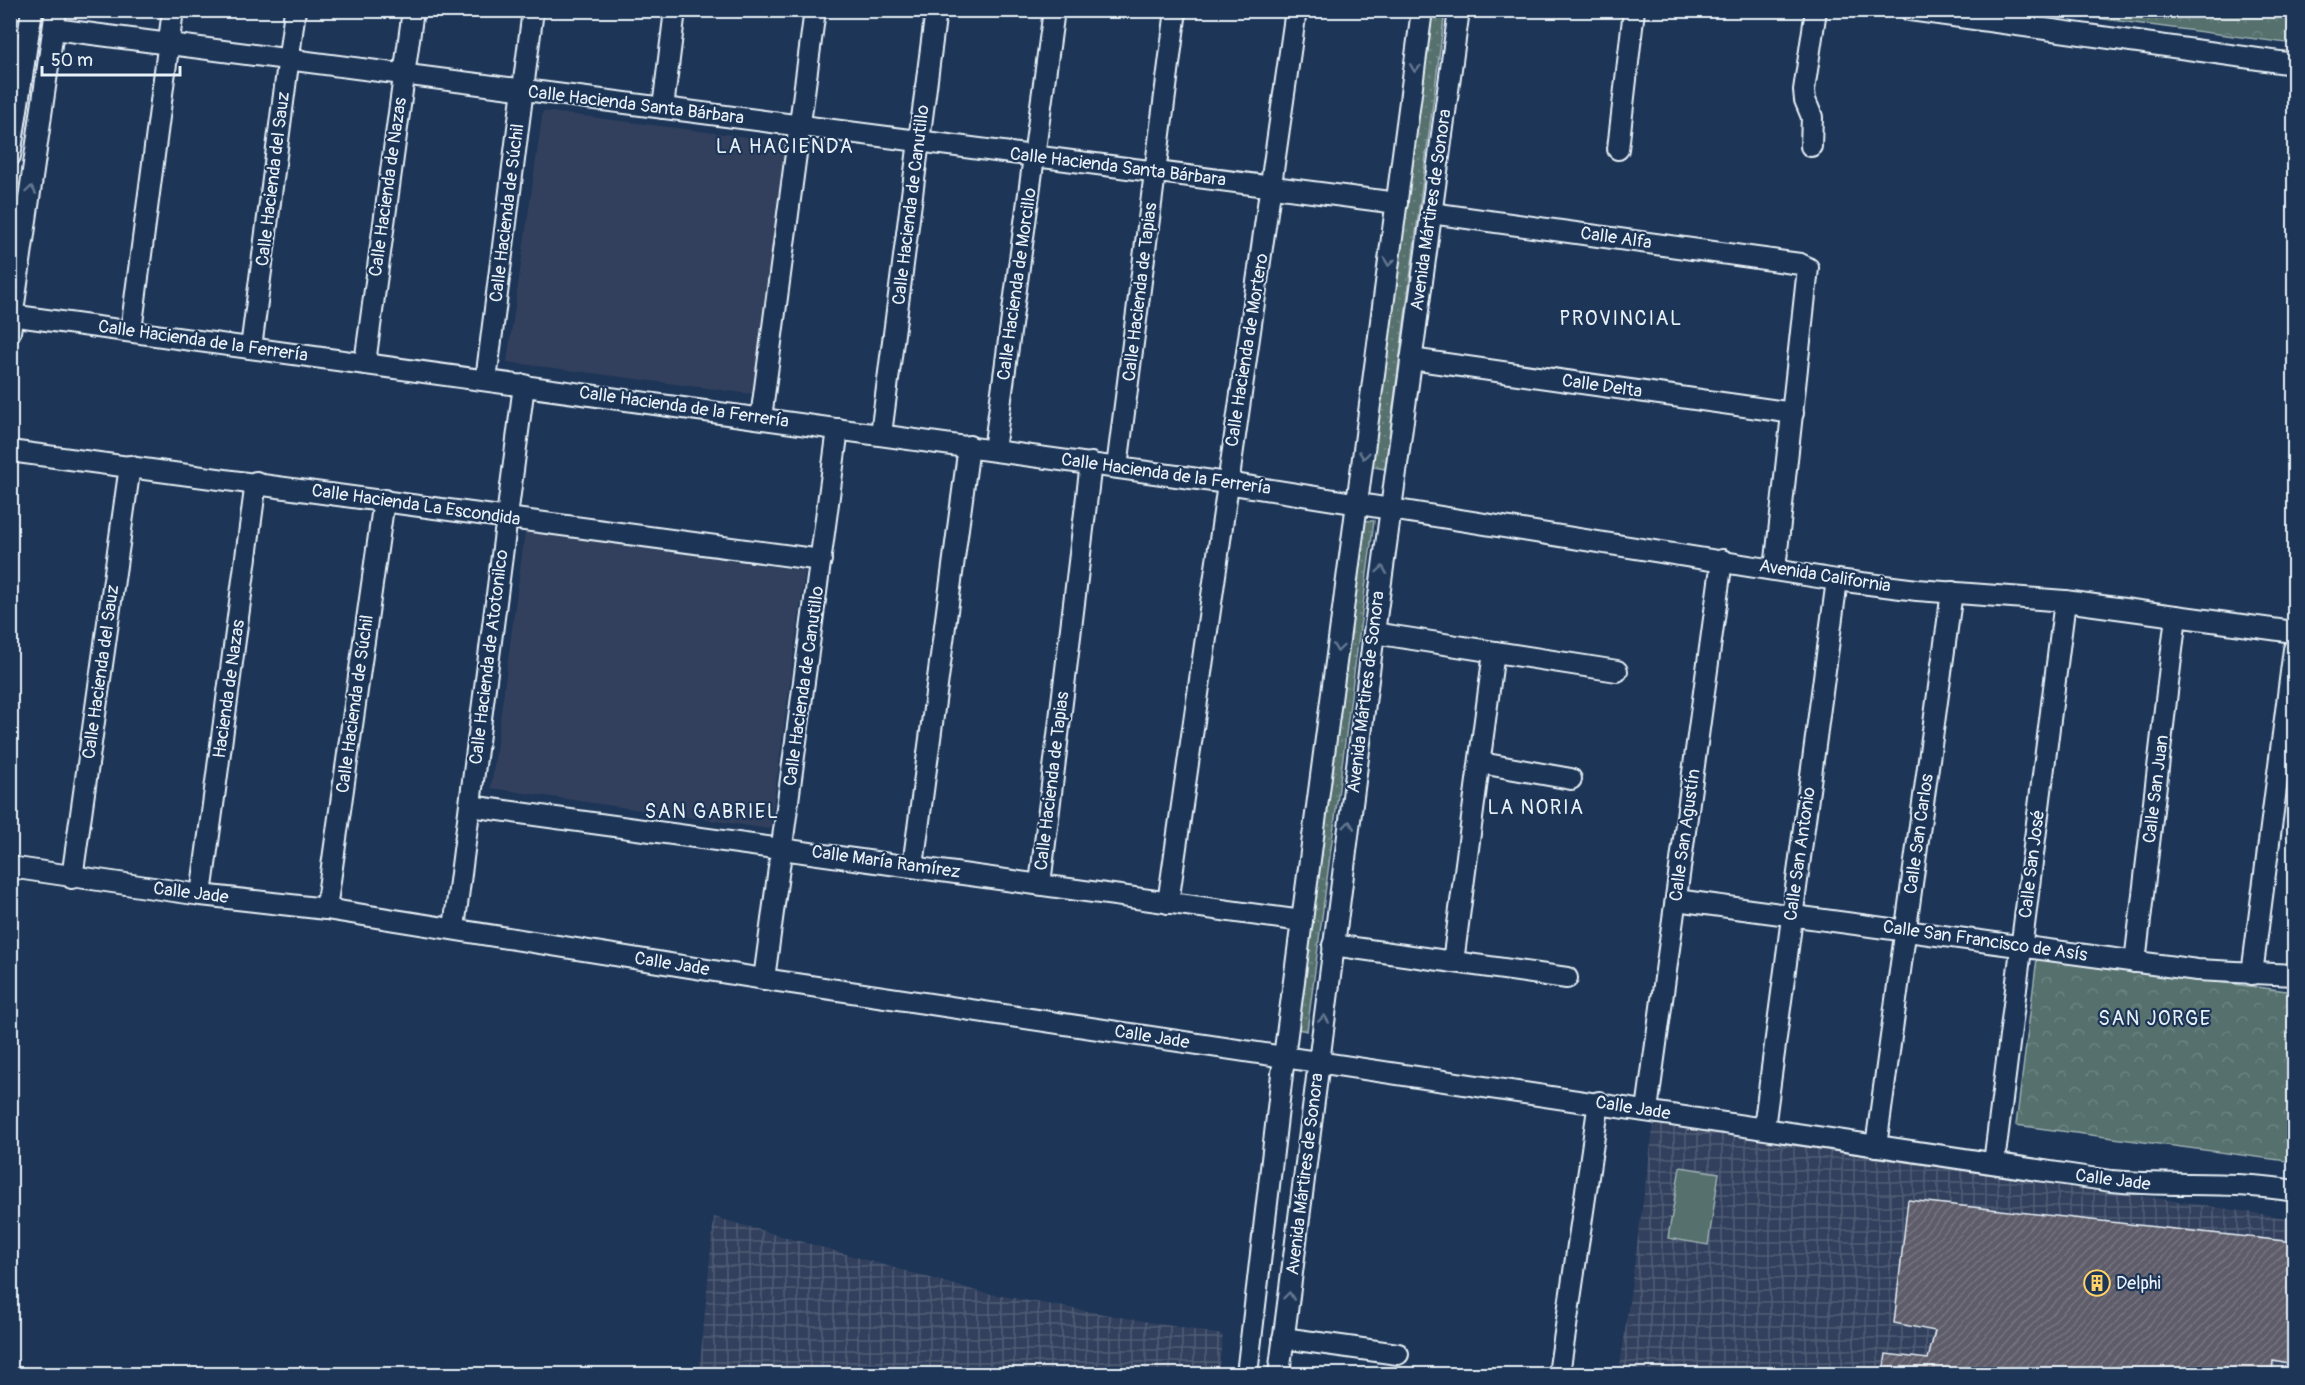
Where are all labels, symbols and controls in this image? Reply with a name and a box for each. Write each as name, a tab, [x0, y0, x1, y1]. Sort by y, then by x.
scale bar	[42, 39, 180, 77]
text: 50 m	[51, 49, 93, 72]
one-way arrow	[1409, 64, 1421, 73]
street label: Calle Hacienda Santa Bárbara	[527, 80, 745, 130]
street label: Calle Hacienda del Sauz	[251, 90, 295, 268]
street label: Calle Hacienda de Nazas	[364, 96, 412, 278]
street label: Calle Hacienda de Canutillo	[887, 103, 935, 306]
street label: Avenida Mártires de Sonora	[1405, 108, 1457, 312]
street label: Calle Hacienda de Súchil	[485, 122, 529, 304]
district label: LA HACIENDA	[716, 134, 854, 159]
street label: Calle Hacienda Santa Bárbara	[1009, 142, 1227, 192]
one-way arrow	[24, 186, 36, 195]
street label: Calle Hacienda de Morcillo	[992, 186, 1042, 382]
street label: Calle Hacienda de Tapias	[1118, 201, 1162, 383]
street label: Calle Alfa	[1579, 222, 1653, 254]
street label: Calle Hacienda de Mortero	[1220, 251, 1274, 448]
one-way arrow	[1383, 257, 1396, 266]
district label: PROVINCIAL	[1559, 306, 1683, 331]
street label: Calle Hacienda de la Ferrería	[97, 315, 309, 367]
street label: Calle Delta	[1560, 369, 1644, 403]
street label: Calle Hacienda de la Ferrería	[578, 381, 790, 433]
street label: Calle Hacienda de la Ferrería	[1060, 448, 1272, 500]
one-way arrow	[1358, 451, 1370, 460]
street label: Calle Hacienda La Escondida	[310, 479, 522, 531]
street label: Calle Hacienda de Atotonilco	[464, 548, 514, 766]
street label: Avenida California	[1758, 554, 1892, 598]
one-way arrow	[1376, 565, 1388, 574]
street label: Calle Hacienda del Sauz	[77, 583, 125, 761]
street label: Calle Hacienda de Canutillo	[779, 584, 829, 787]
street label: Avenida Mártires de Sonora	[1342, 590, 1390, 794]
street label: Calle Hacienda de Súchil	[331, 613, 379, 795]
street label: Hacienda de Nazas	[208, 618, 250, 760]
one-way arrow	[1332, 644, 1345, 653]
street label: Calle Hacienda de Tapias	[1030, 690, 1074, 872]
street label: Calle San Juan	[2138, 734, 2174, 844]
street label: Calle San Agustín	[1664, 767, 1706, 903]
street label: Calle San Carlos	[1899, 772, 1939, 896]
street label: Calle San Antonio	[1779, 785, 1821, 922]
district label: LA NORIA	[1487, 795, 1585, 820]
district label: SAN GABRIEL	[645, 799, 779, 824]
street label: Calle San José	[2014, 808, 2050, 920]
one-way arrow	[1342, 821, 1355, 830]
street label: Calle María Ramírez	[810, 840, 962, 884]
street label: Calle Jade	[152, 877, 230, 909]
street label: Calle San Francisco de Asís	[1881, 915, 2089, 967]
street label: Calle Jade	[633, 947, 711, 981]
district label: SAN JORGE	[2098, 1006, 2212, 1031]
one-way arrow	[1318, 1014, 1330, 1023]
street label: Calle Jade	[1113, 1020, 1191, 1054]
street label: Avenida Mártires de Sonora	[1281, 1072, 1329, 1276]
street label: Calle Jade	[1594, 1091, 1672, 1125]
street label: Calle Jade	[2074, 1164, 2152, 1196]
building icon: Delphi	[2082, 1268, 2112, 1298]
place label: Delphi	[2116, 1272, 2161, 1295]
one-way arrow	[1282, 1291, 1295, 1300]

